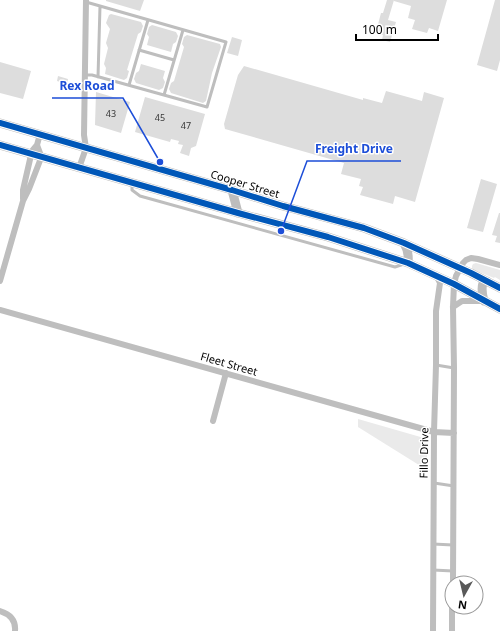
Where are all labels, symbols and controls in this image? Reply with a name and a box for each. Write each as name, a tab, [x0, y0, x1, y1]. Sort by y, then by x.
scale bar	[356, 16, 438, 42]
text: 100 m	[362, 21, 397, 38]
callout: Rex Road	[52, 74, 123, 98]
text: Rex Road	[60, 77, 115, 94]
house number: 43	[106, 107, 116, 120]
house number: 45	[155, 111, 165, 124]
house number: 47	[181, 119, 191, 132]
callout: Freight Drive	[307, 137, 401, 161]
text: Freight Drive	[315, 140, 393, 157]
street label: Cooper Street	[209, 166, 281, 201]
street label: Fleet Street	[199, 348, 259, 379]
street label: Fillo Drive	[416, 427, 431, 479]
north arrow	[444, 575, 484, 615]
text: N	[457, 597, 468, 613]

